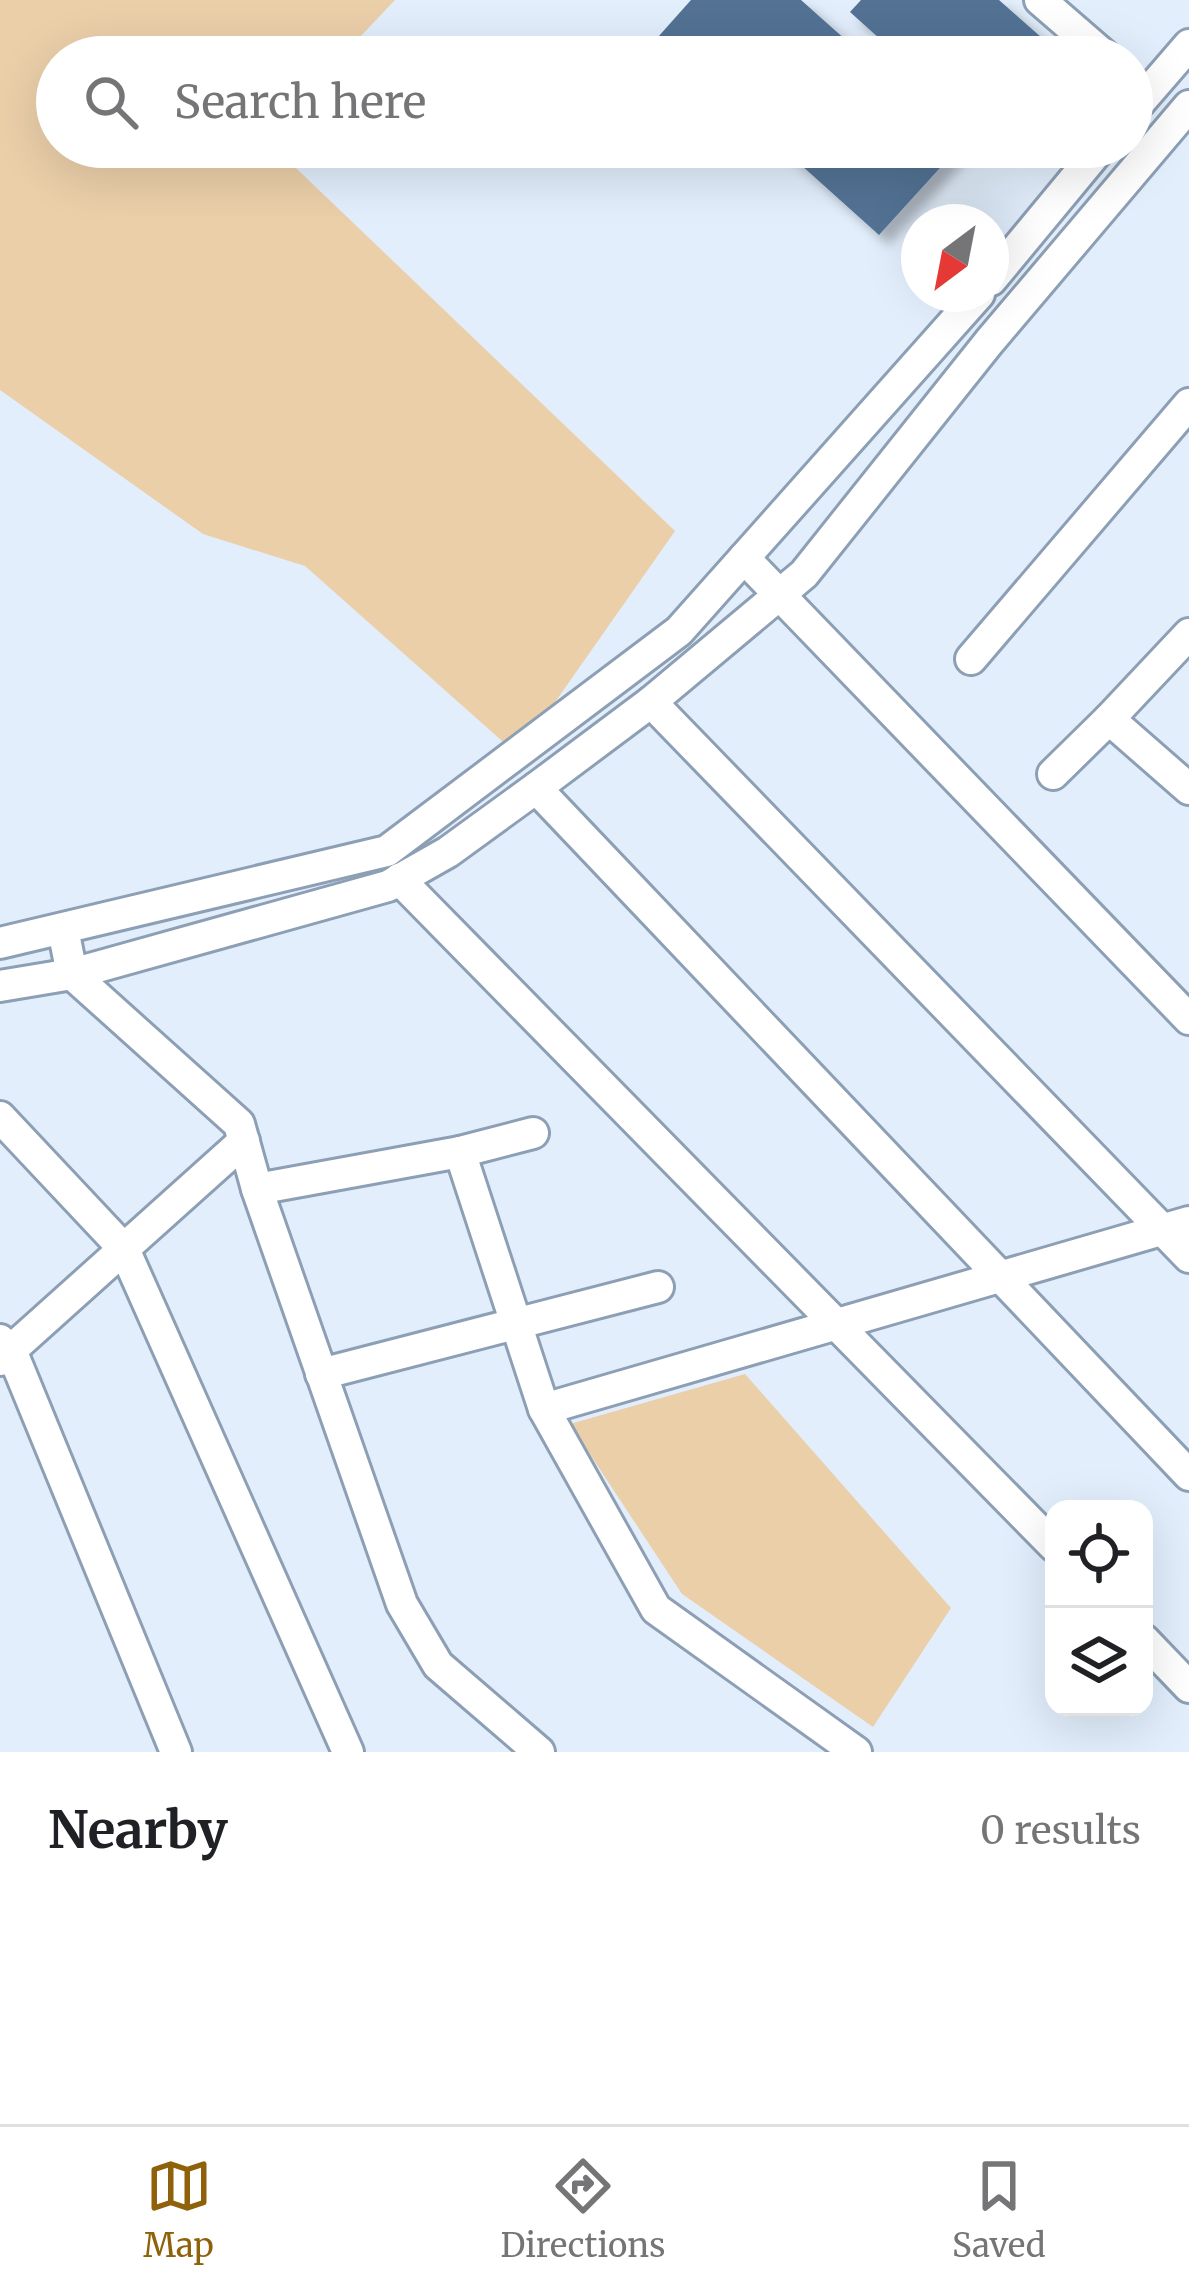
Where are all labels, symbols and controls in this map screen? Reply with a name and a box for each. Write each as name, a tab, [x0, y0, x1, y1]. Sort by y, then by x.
search box	[36, 36, 1153, 168]
icon: search	[78, 69, 144, 135]
text: Search here	[174, 74, 426, 130]
north arrow	[901, 204, 1009, 312]
map controls	[1045, 1500, 1153, 1716]
button: locate	[1045, 1500, 1153, 1608]
button: layers	[1045, 1608, 1153, 1716]
text: Nearby	[48, 1798, 228, 1862]
text: 0 results	[980, 1806, 1141, 1855]
tab: Map	[143, 2153, 214, 2266]
tab: Directions	[500, 2153, 665, 2266]
tab: Saved	[952, 2153, 1046, 2266]

